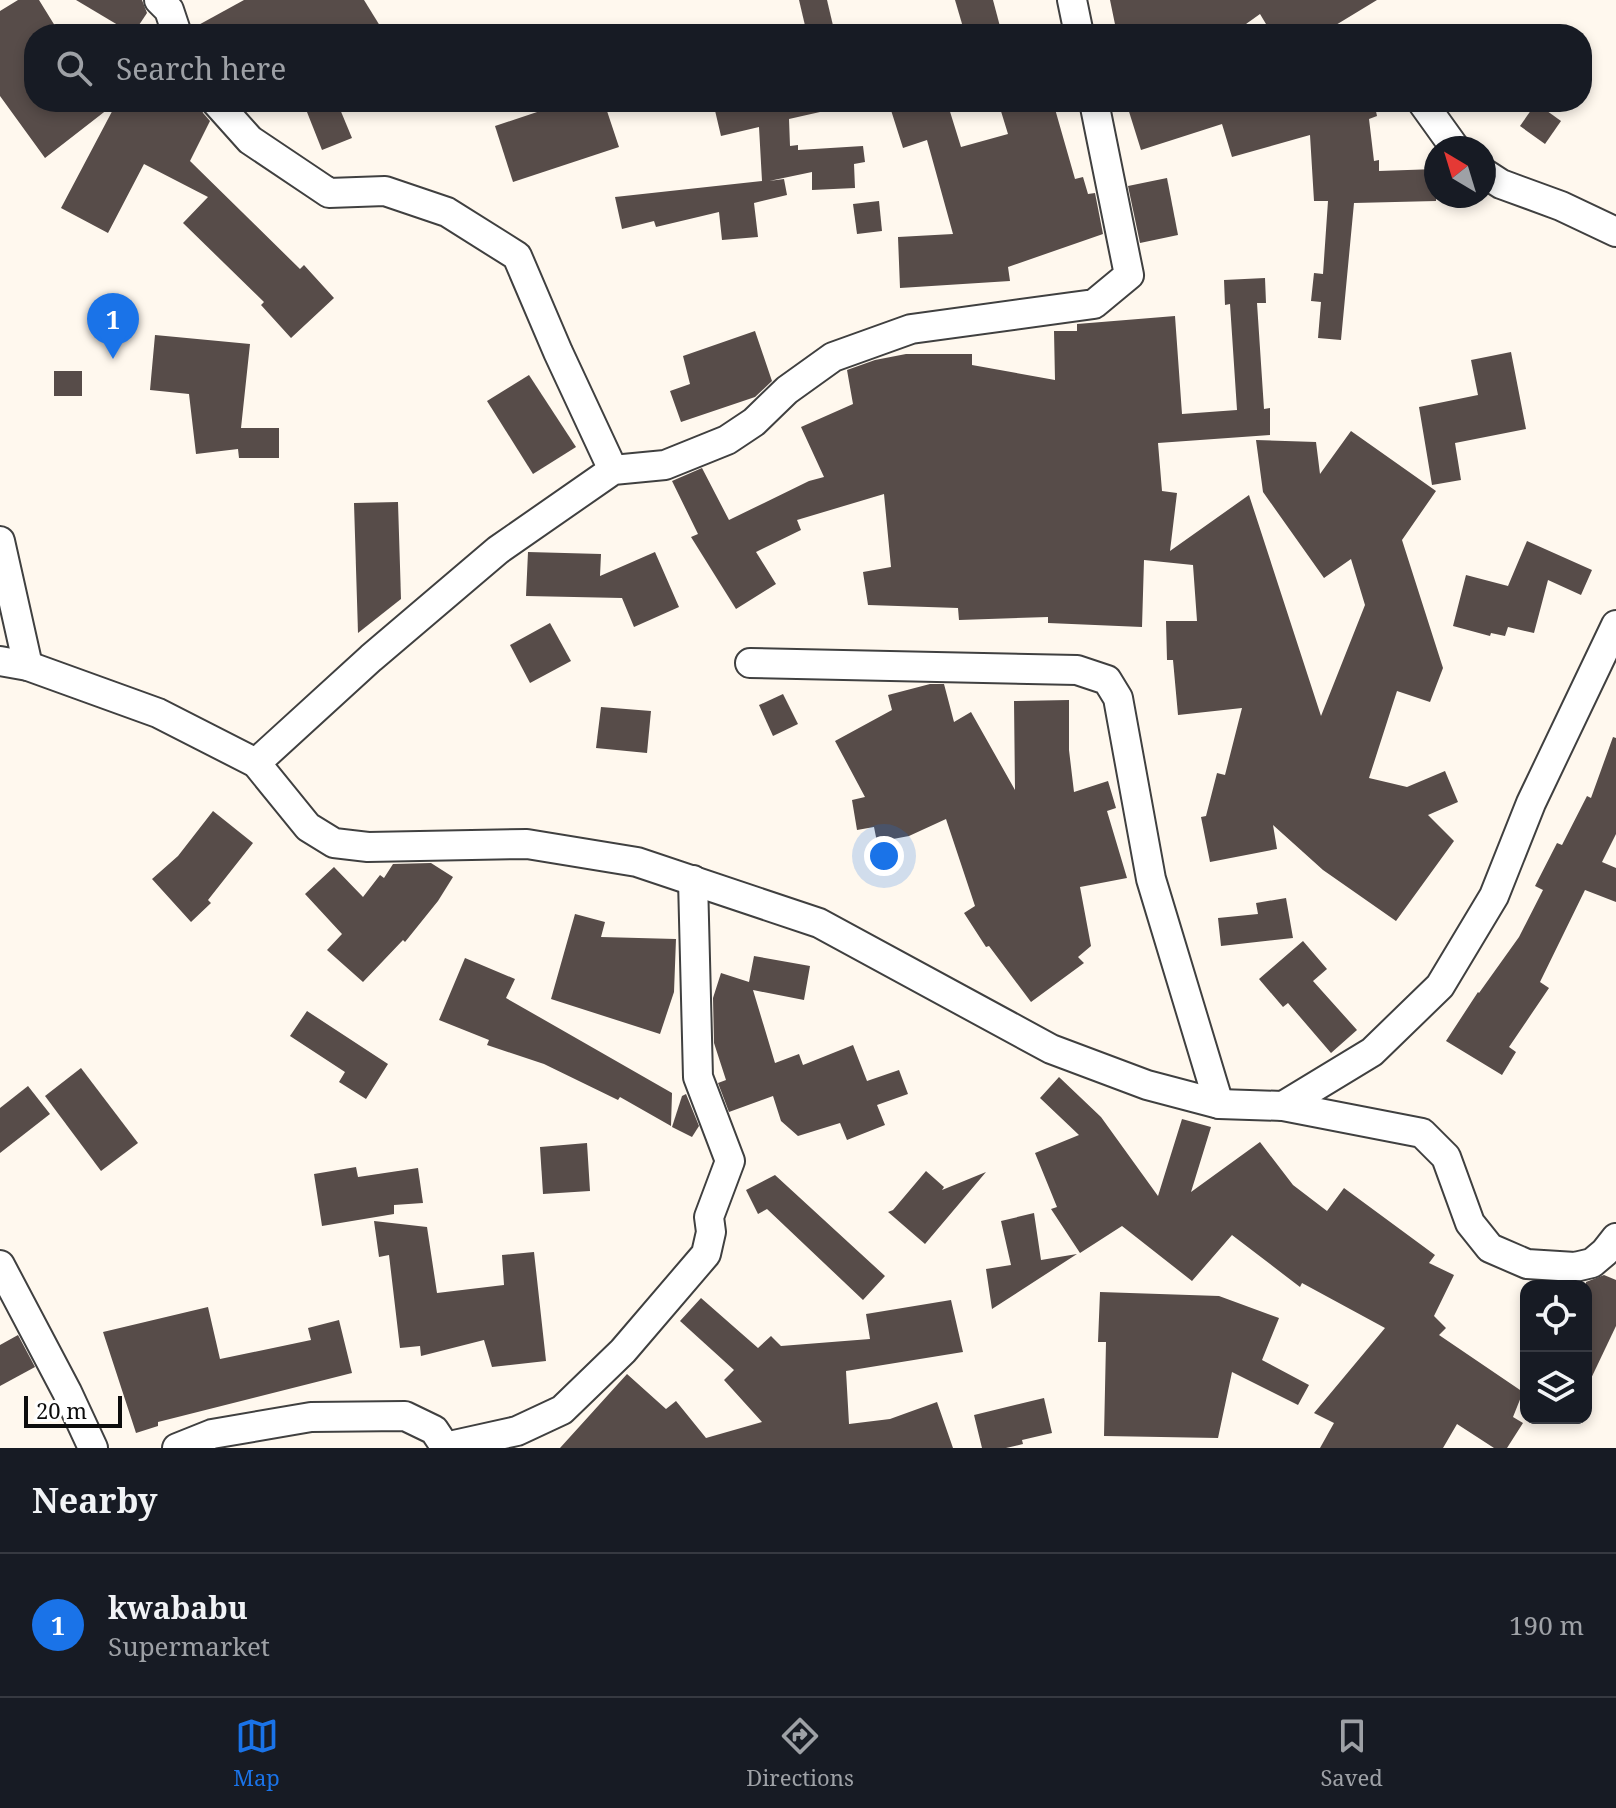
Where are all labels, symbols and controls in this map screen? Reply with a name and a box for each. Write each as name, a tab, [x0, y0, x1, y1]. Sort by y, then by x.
search box	[24, 24, 1592, 112]
icon: search	[52, 46, 96, 90]
text: Search here	[116, 48, 286, 89]
north arrow	[1424, 136, 1496, 208]
pin: 1	[87, 293, 139, 359]
your location	[864, 836, 904, 876]
map controls	[1520, 1280, 1592, 1424]
button: locate	[1520, 1280, 1592, 1352]
button: layers	[1520, 1352, 1592, 1424]
scale bar	[24, 1392, 122, 1428]
text: 20 m	[36, 1395, 87, 1425]
text: Nearby	[32, 1477, 158, 1523]
text: kwababu	[108, 1587, 248, 1628]
text: 1	[51, 1607, 65, 1643]
text: 190 m	[1509, 1607, 1584, 1643]
text: Supermarket	[108, 1628, 270, 1664]
tab: Map	[233, 1714, 280, 1792]
tab: Directions	[746, 1714, 854, 1792]
tab: Saved	[1320, 1714, 1383, 1792]

